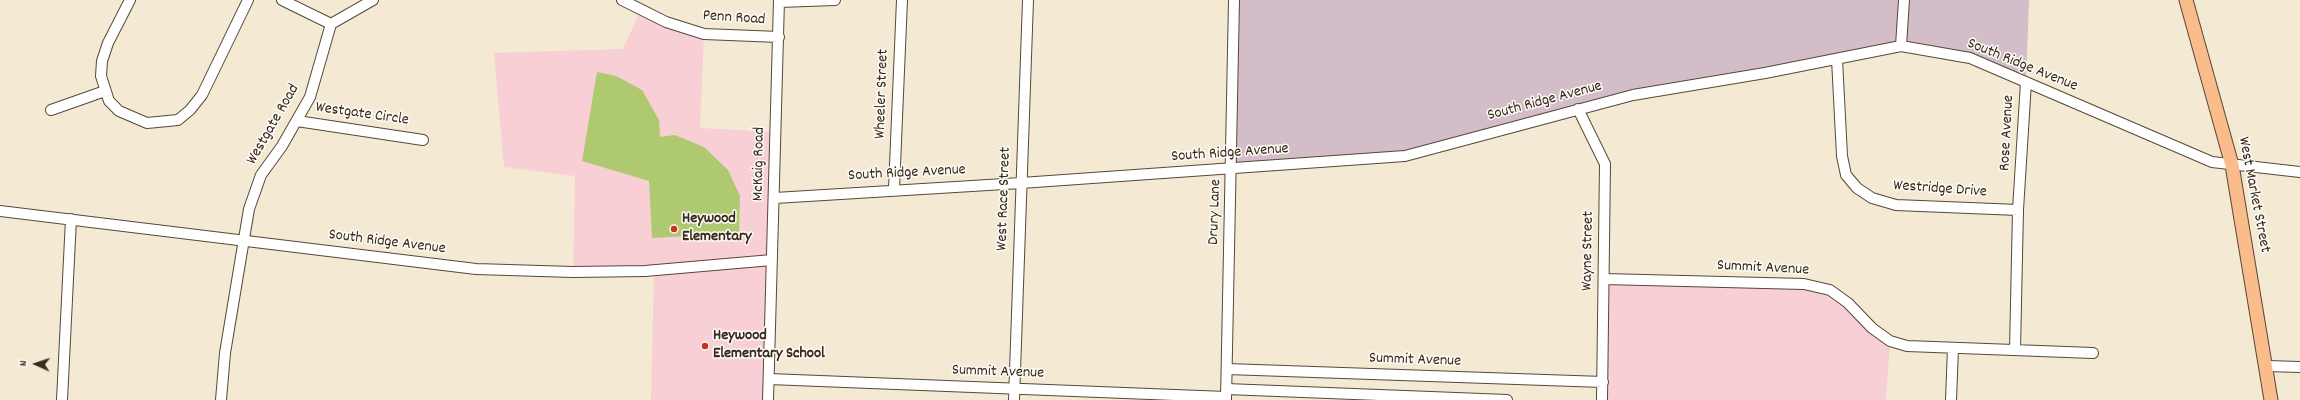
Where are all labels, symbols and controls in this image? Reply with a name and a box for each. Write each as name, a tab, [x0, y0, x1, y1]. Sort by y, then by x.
street label: Penn Road	[702, 7, 766, 31]
street label: South Ridge Avenue	[1964, 35, 2080, 97]
street label: Wheeler Street	[872, 49, 894, 139]
street label: South Ridge Avenue	[1486, 77, 1604, 127]
street label: Westgate Road	[243, 81, 305, 169]
street label: Rose Avenue	[1996, 94, 2020, 172]
street label: Westgate Circle	[314, 99, 410, 131]
street label: McKaig Road	[750, 127, 770, 201]
street label: West Market Street	[2232, 136, 2274, 254]
street label: South Ridge Avenue	[1171, 140, 1289, 168]
street label: West Race Street	[994, 147, 1016, 251]
street label: South Ridge Avenue	[848, 161, 966, 187]
street label: Westridge Drive	[1893, 177, 1987, 203]
street label: Drury Lane	[1205, 179, 1227, 245]
place label: Heywood Elementary	[682, 210, 751, 248]
street label: Wayne Street	[1579, 211, 1599, 291]
marker: Heywood Elementary	[669, 224, 679, 234]
street label: South Ridge Avenue	[327, 226, 447, 260]
street label: Summit Avenue	[1716, 257, 1810, 281]
place label: Heywood Elementary School	[713, 327, 825, 365]
marker: Heywood Elementary School	[700, 341, 710, 351]
north arrow	[16, 344, 56, 384]
street label: Summit Avenue	[1369, 350, 1461, 372]
text: N	[16, 360, 32, 367]
street label: Summit Avenue	[952, 362, 1044, 384]

